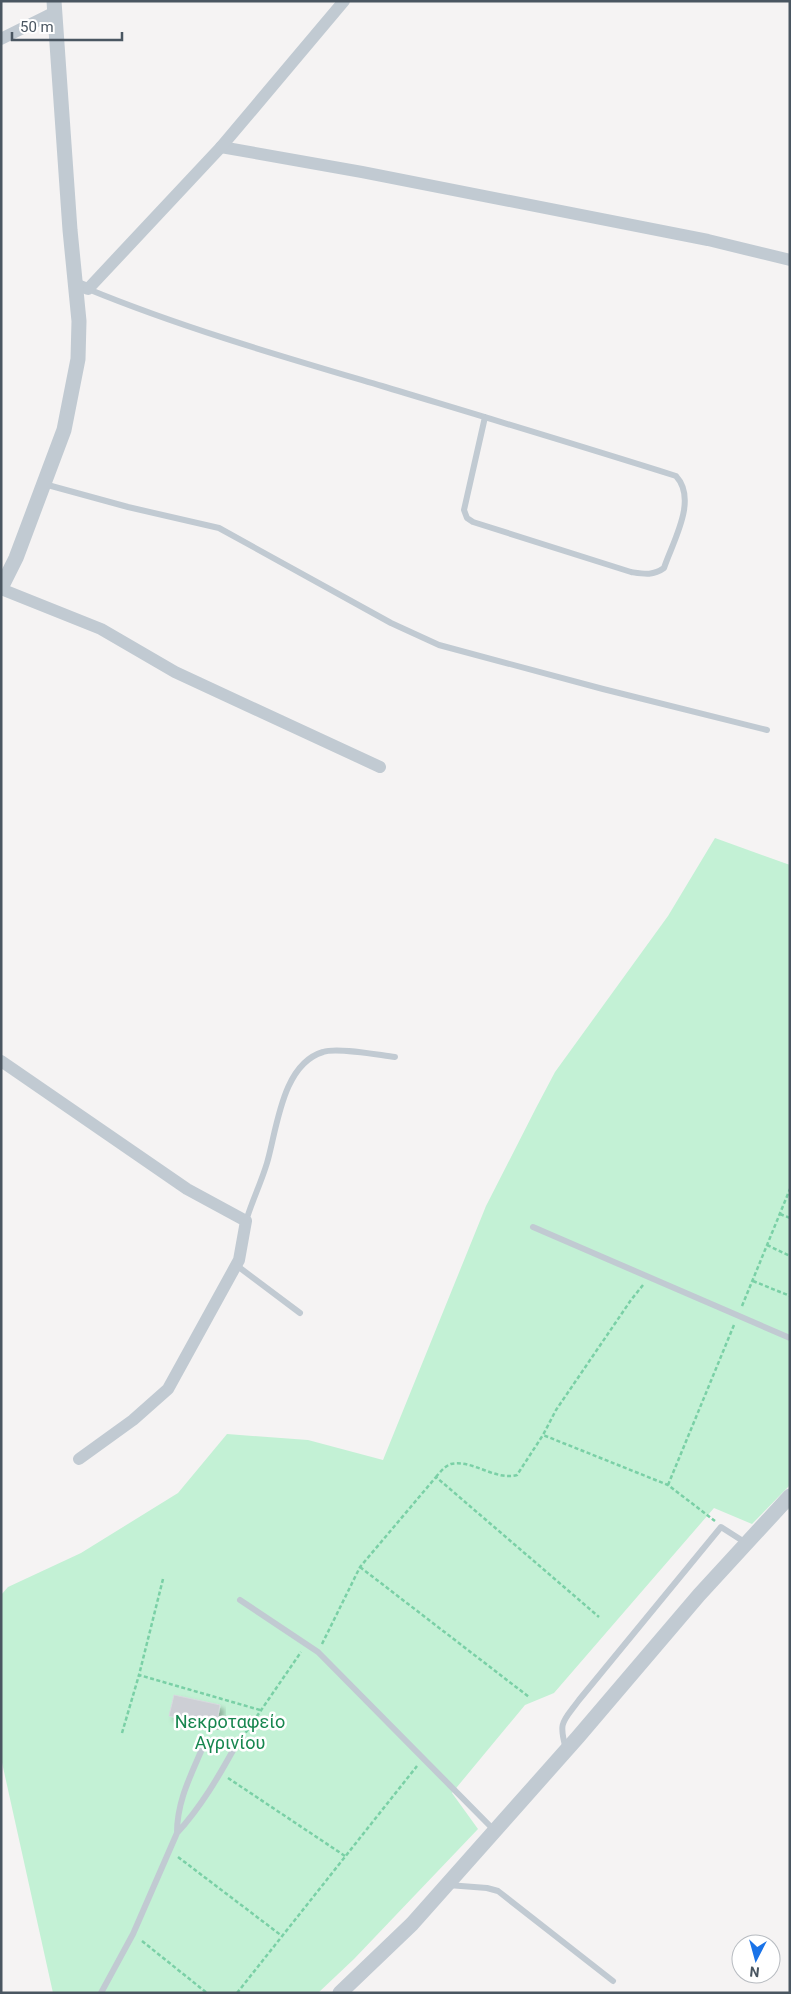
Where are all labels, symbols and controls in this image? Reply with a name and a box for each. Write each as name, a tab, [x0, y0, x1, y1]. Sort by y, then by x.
scale bar	[12, 10, 122, 42]
text: 50 m	[20, 18, 54, 36]
park label: Νεκροταφείο Αγρινίου	[175, 1711, 285, 1753]
north arrow	[731, 1934, 781, 1984]
text: N	[749, 1963, 760, 1980]

